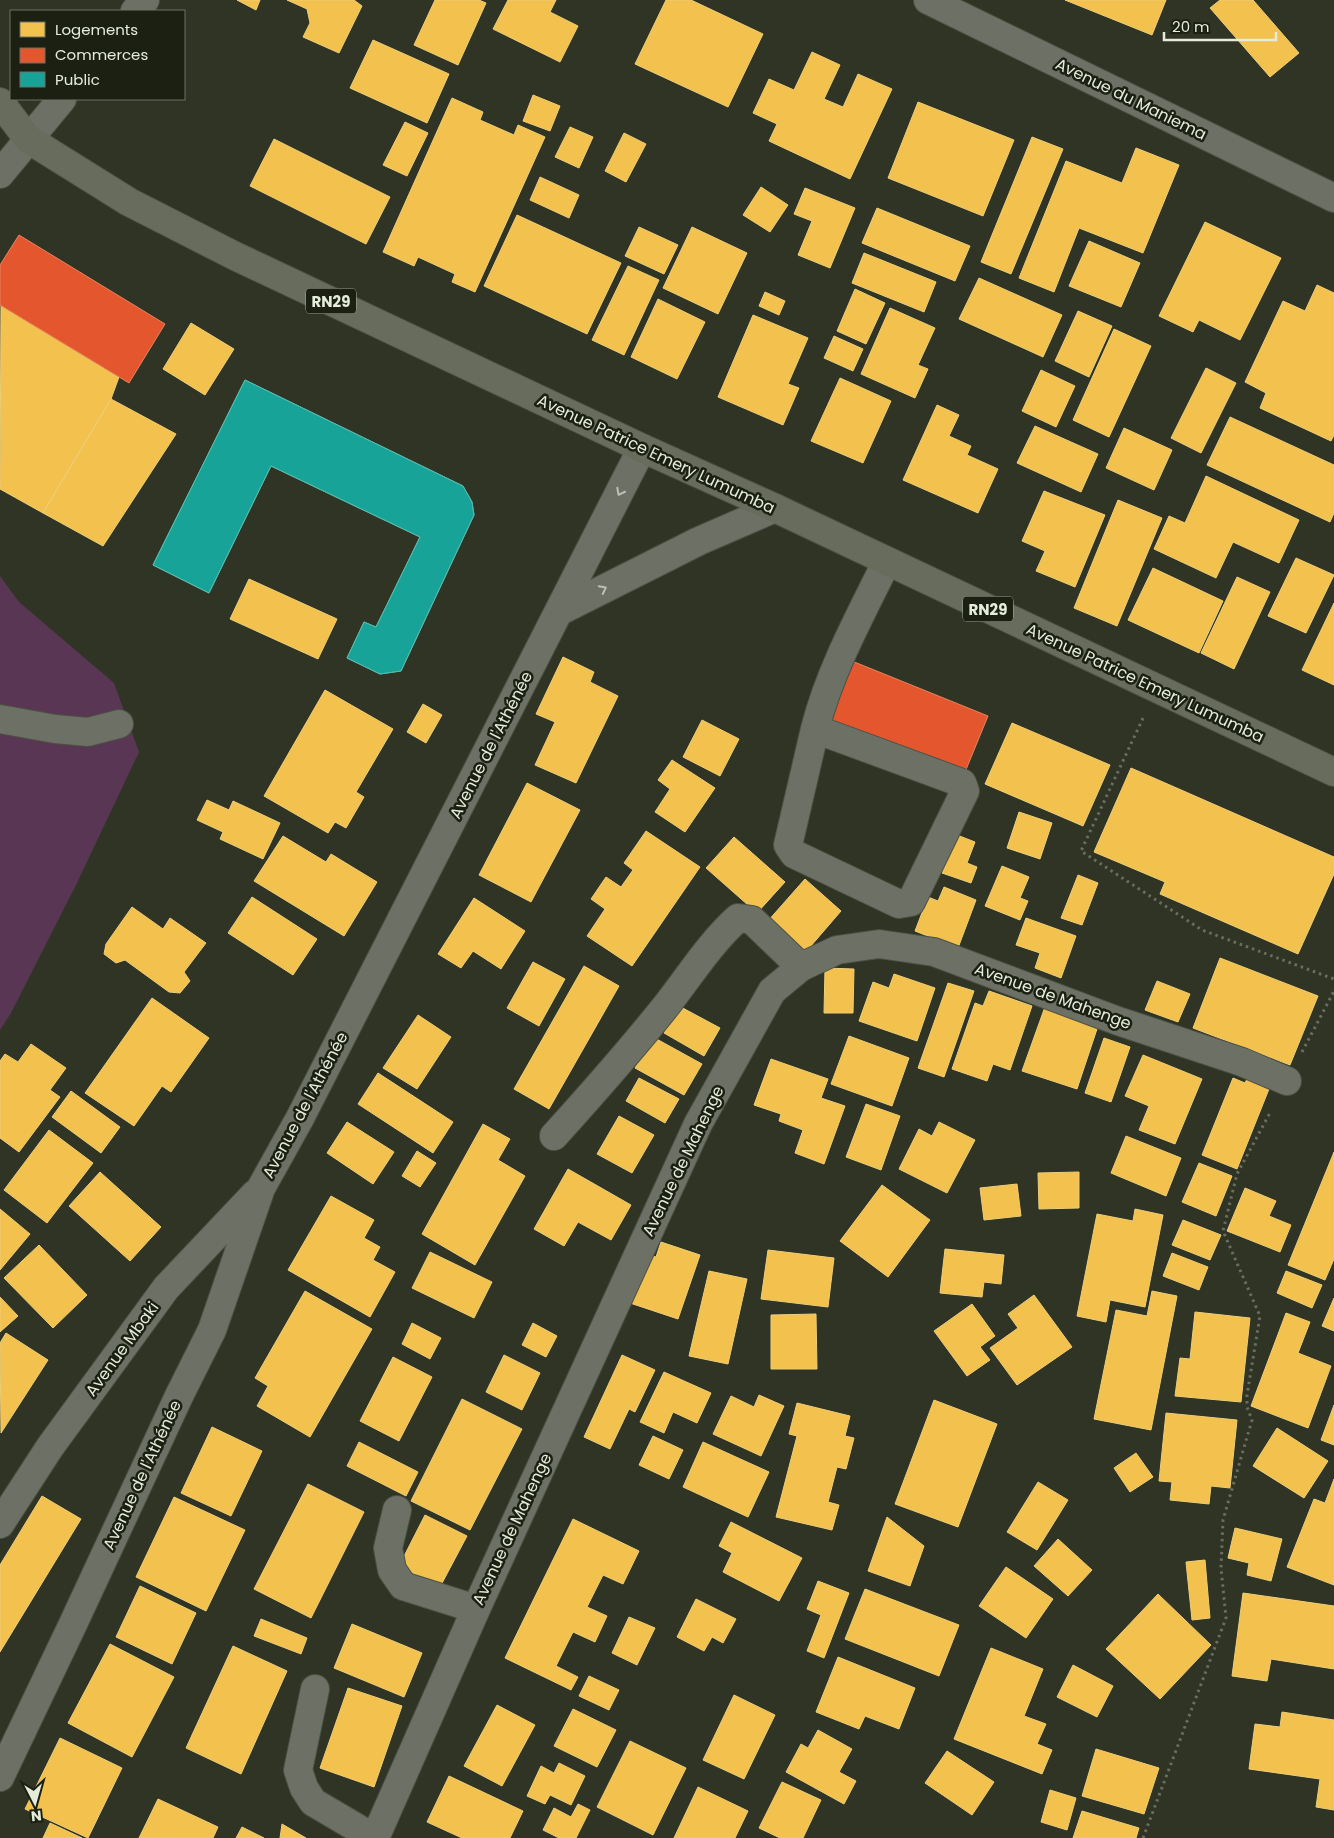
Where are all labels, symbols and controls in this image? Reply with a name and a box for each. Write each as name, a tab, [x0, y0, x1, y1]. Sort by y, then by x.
legend	[10, 10, 185, 100]
scale bar	[1164, 10, 1276, 42]
text: 20 m	[1172, 16, 1210, 37]
text: Logements	[55, 19, 138, 40]
text: Commerces	[55, 44, 148, 65]
street label: Avenue du Maniema	[1052, 52, 1210, 146]
text: Public	[55, 69, 100, 90]
road number: RN29	[306, 288, 356, 314]
street label: Avenue Patrice Emery Lumumba	[533, 389, 779, 519]
one-way arrow	[616, 486, 626, 495]
one-way arrow	[598, 585, 607, 595]
road number: RN29	[963, 596, 1013, 622]
street label: Avenue Patrice Emery Lumumba	[1022, 618, 1268, 748]
street label: Avenue de l'Athénée	[444, 667, 538, 823]
street label: Avenue de Mahenge	[971, 957, 1135, 1035]
street label: Avenue de l'Athénée	[257, 1028, 353, 1182]
street label: Avenue de Mahenge	[636, 1082, 730, 1240]
street label: Avenue Mbaki	[80, 1297, 164, 1401]
street label: Avenue de l'Athénée	[97, 1396, 187, 1554]
street label: Avenue de Mahenge	[467, 1449, 557, 1609]
north arrow	[10, 1778, 60, 1828]
text: N	[30, 1805, 43, 1826]

